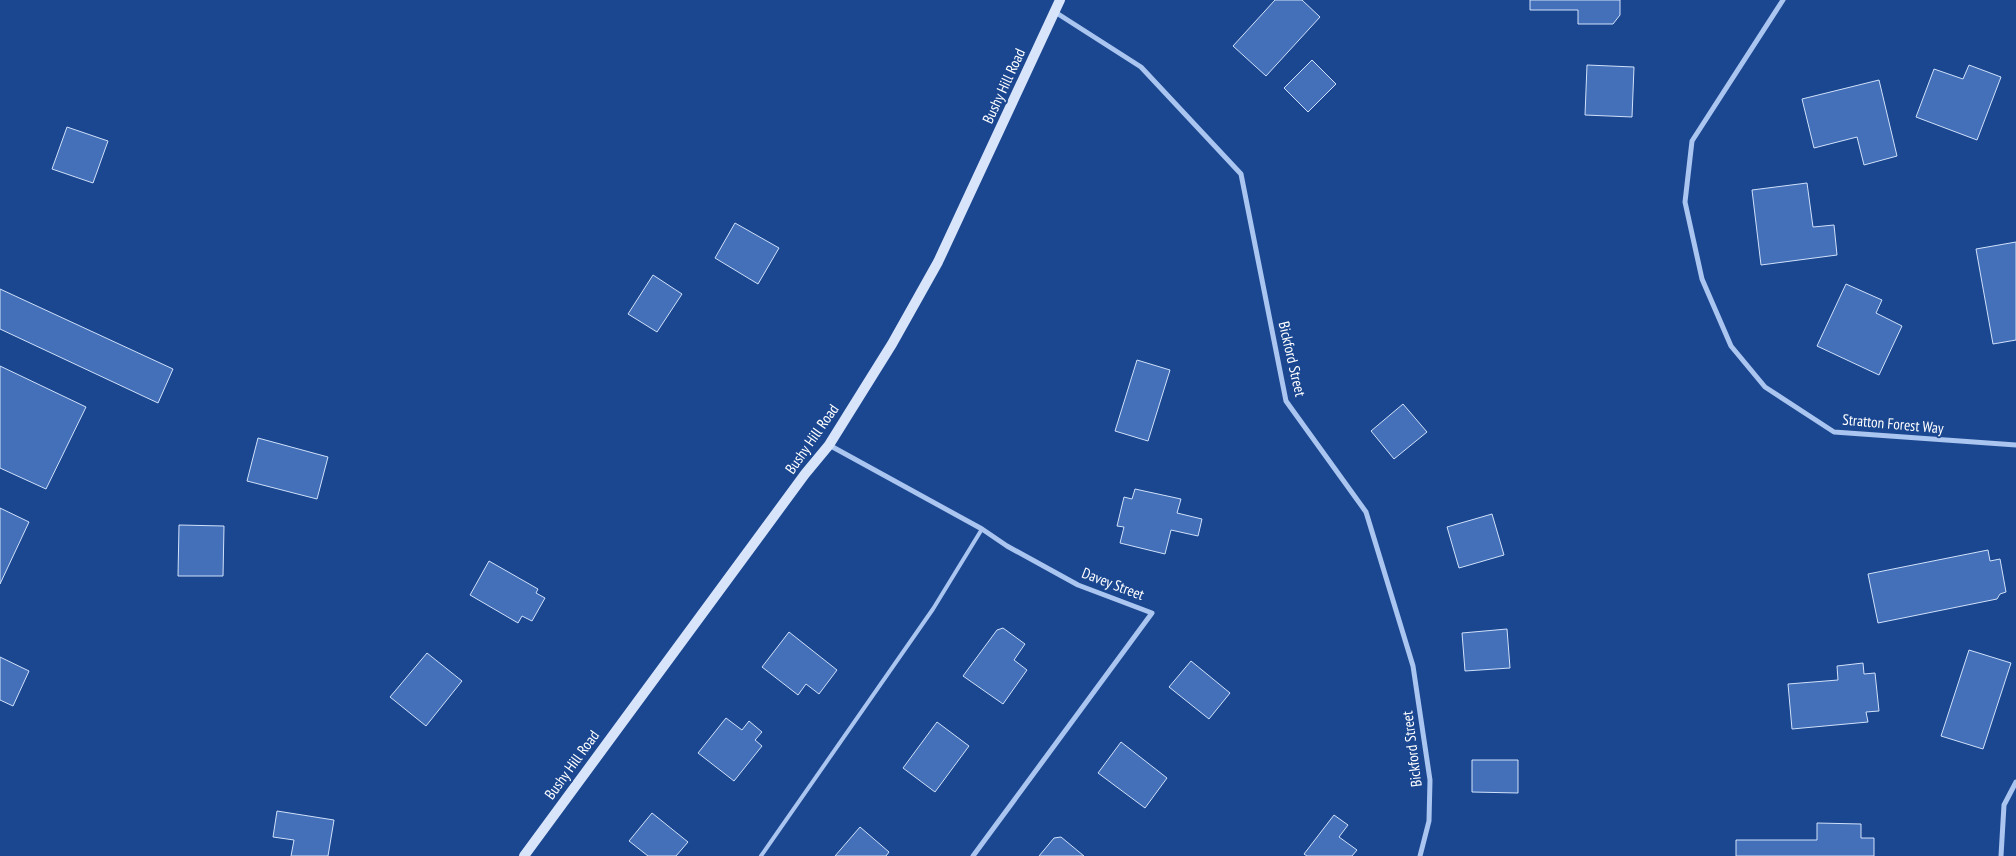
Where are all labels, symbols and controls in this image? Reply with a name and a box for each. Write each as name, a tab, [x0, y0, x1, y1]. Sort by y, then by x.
street label: Bushy Hill Road	[978, 45, 1029, 126]
street label: Bickford Street	[1275, 319, 1310, 398]
street label: Bushy Hill Road	[781, 400, 843, 477]
street label: Stratton Forest Way	[1842, 410, 1945, 437]
street label: Davey Street	[1079, 563, 1147, 604]
street label: Bickford Street	[1397, 710, 1426, 788]
street label: Bushy Hill Road	[540, 726, 603, 803]

